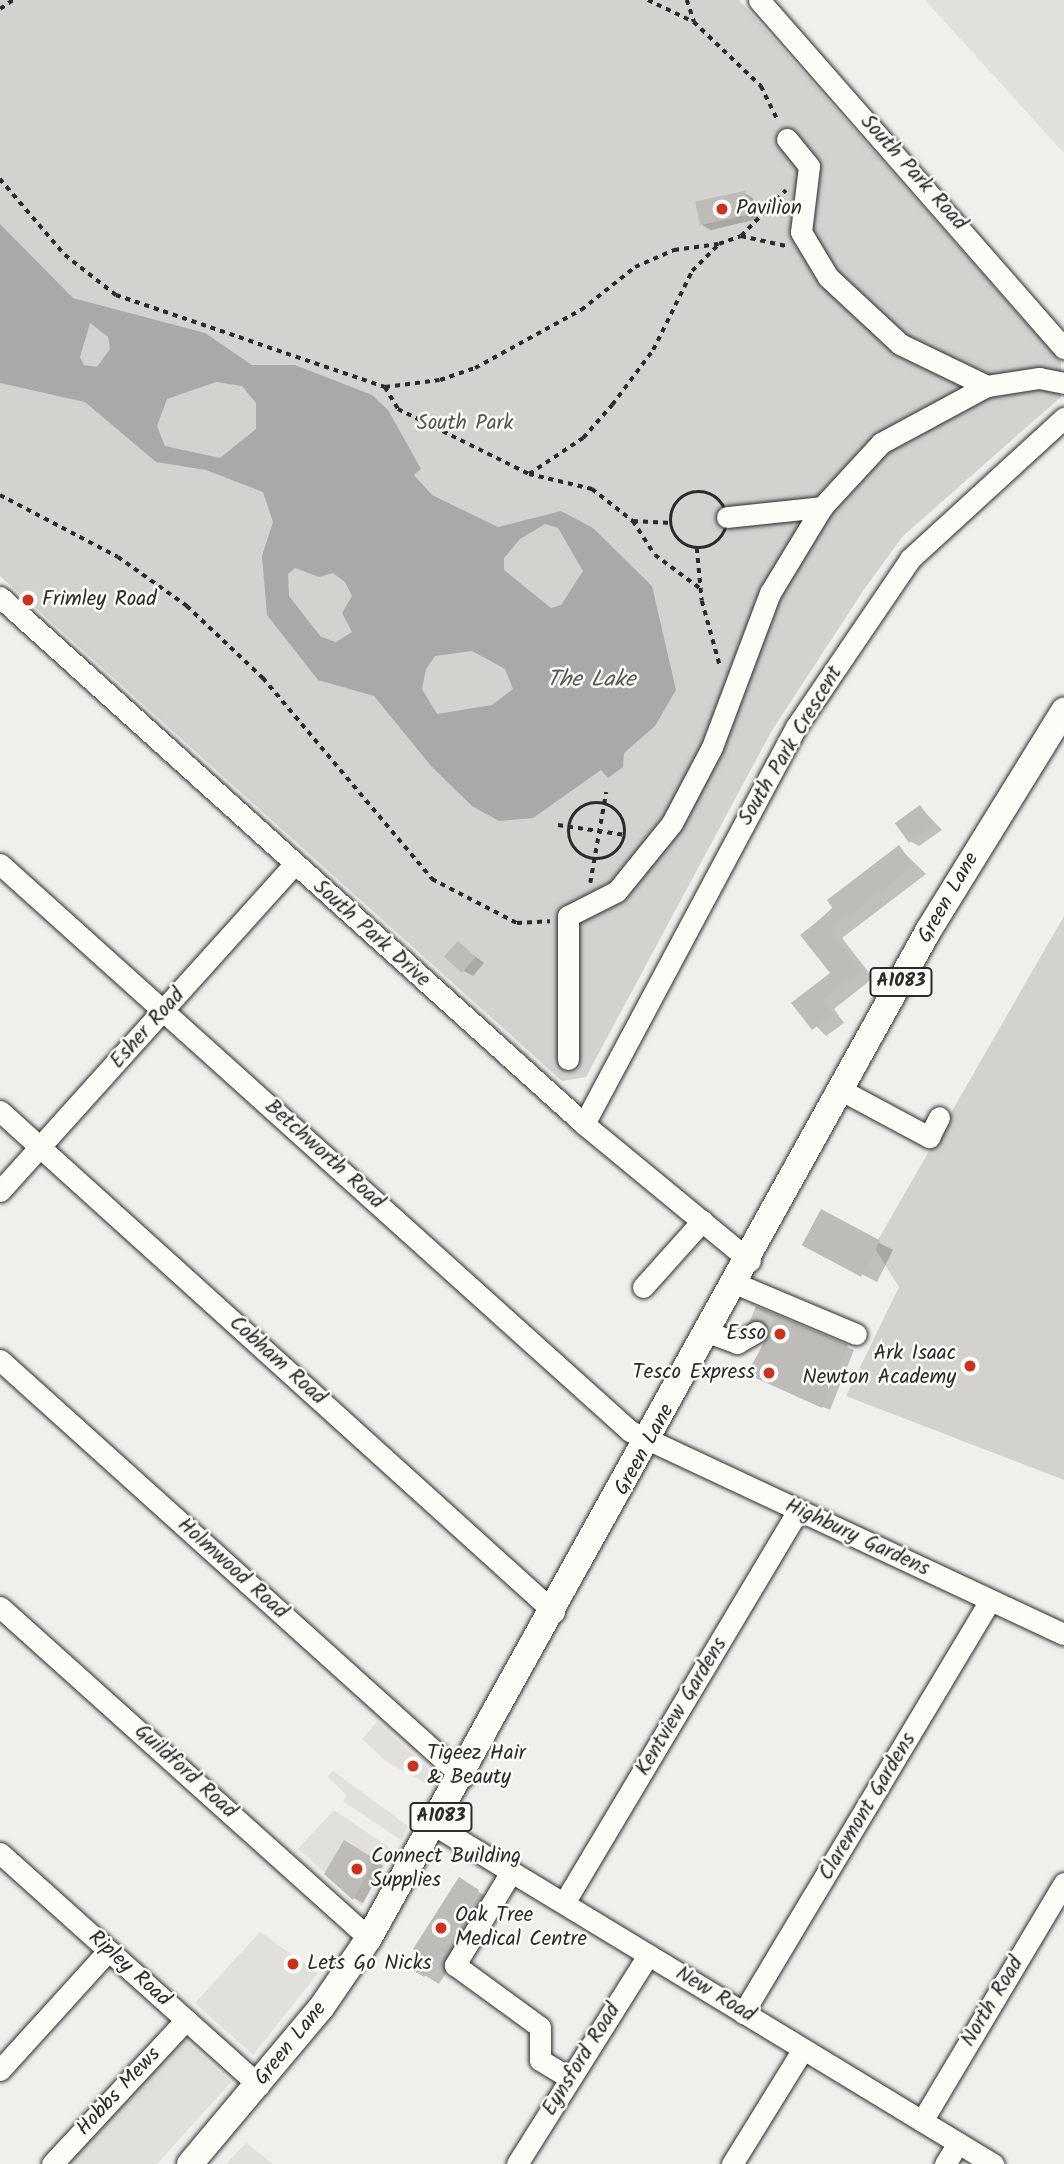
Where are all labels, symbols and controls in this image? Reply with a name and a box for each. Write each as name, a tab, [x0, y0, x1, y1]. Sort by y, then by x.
street label: South Park Road	[854, 110, 972, 236]
place label: Pavilion	[736, 196, 802, 222]
marker: Pavilion	[714, 201, 730, 217]
park label: South Park	[417, 411, 513, 437]
place label: Frimley Road	[42, 587, 157, 613]
marker: Frimley Road	[20, 592, 36, 608]
street label: South Park Crescent	[734, 662, 848, 830]
water label: The Lake	[547, 666, 635, 694]
street label: Green Lane	[913, 848, 985, 948]
street label: South Park Drive	[307, 875, 435, 993]
road number: A1083	[868, 966, 934, 998]
street label: Esher Road	[105, 984, 191, 1074]
street label: Betchworth Road	[259, 1095, 389, 1215]
street label: Cobham Road	[223, 1311, 331, 1411]
place label: Esso	[726, 1321, 766, 1347]
marker: Esso	[772, 1326, 788, 1342]
place label: Ark Isaac Newton Academy	[802, 1341, 956, 1391]
marker: Ark Isaac Newton Academy	[962, 1358, 978, 1374]
place label: Tesco Express	[633, 1360, 755, 1386]
marker: Tesco Express	[761, 1365, 777, 1381]
street label: Green Lane	[610, 1400, 680, 1500]
street label: Highbury Gardens	[781, 1494, 933, 1582]
street label: Holmwood Road	[172, 1513, 292, 1625]
street label: Kentview Gardens	[631, 1633, 733, 1781]
street label: Guildford Road	[129, 1720, 241, 1824]
street label: Claremont Gardens	[814, 1729, 922, 1885]
place label: Tigeez Hair & Beauty	[427, 1741, 526, 1791]
marker: Tigeez Hair & Beauty	[405, 1758, 421, 1774]
road number: A1083	[408, 1801, 474, 1832]
place label: Connect Building Supplies	[371, 1844, 521, 1894]
marker: Connect Building Supplies	[349, 1861, 365, 1877]
place label: Oak Tree Medical Centre	[455, 1903, 587, 1953]
marker: Oak Tree Medical Centre	[433, 1920, 449, 1936]
street label: Ripley Road	[83, 1925, 175, 2013]
place label: Lets Go Nicks	[307, 1951, 432, 1977]
street label: North Road	[956, 1952, 1030, 2052]
marker: Lets Go Nicks	[285, 1956, 301, 1972]
street label: New Road	[671, 1961, 759, 2029]
street label: Green Lane	[250, 1997, 332, 2091]
street label: Eynsford Road	[537, 1999, 627, 2121]
street label: Hobbs Mews	[72, 2042, 166, 2142]

